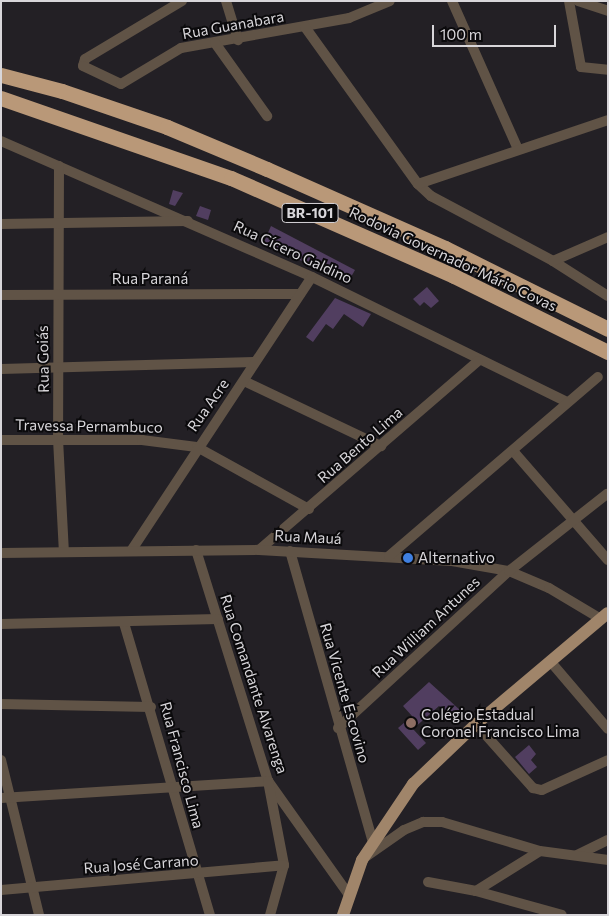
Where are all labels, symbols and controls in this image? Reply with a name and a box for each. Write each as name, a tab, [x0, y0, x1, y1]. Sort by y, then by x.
street label: Rua Guanabara	[181, 7, 285, 43]
scale bar	[434, 15, 558, 47]
text: 100 m	[440, 25, 482, 43]
road number: BR-101	[281, 202, 339, 224]
street label: Rodovia Governador Mário Covas	[346, 203, 560, 315]
street label: Rua Cícero Galdino	[231, 217, 355, 287]
street label: Rua Paraná	[112, 270, 188, 288]
street label: Rua Goiás	[33, 325, 53, 393]
street label: Rua Acre	[183, 375, 233, 435]
street label: Rua Bento Lima	[314, 403, 406, 487]
street label: Travessa Pernambuco	[15, 416, 163, 436]
street label: Rua Mauá	[274, 526, 342, 548]
place label: Alternativo	[418, 549, 495, 567]
marker: Alternativo	[402, 552, 414, 564]
street label: Rua William Antunes	[369, 573, 483, 681]
street label: Rua Comandante Alvarenga	[216, 592, 292, 776]
street label: Rua Vicente Escovino	[316, 621, 374, 765]
street label: Rua Francisco Lima	[156, 700, 208, 830]
place label: Colégio Estadual Coronel Francisco Lima	[421, 705, 580, 740]
marker: Colégio Estadual Coronel Francisco Lima	[405, 717, 417, 729]
street label: Rua José Carrano	[83, 851, 199, 877]

